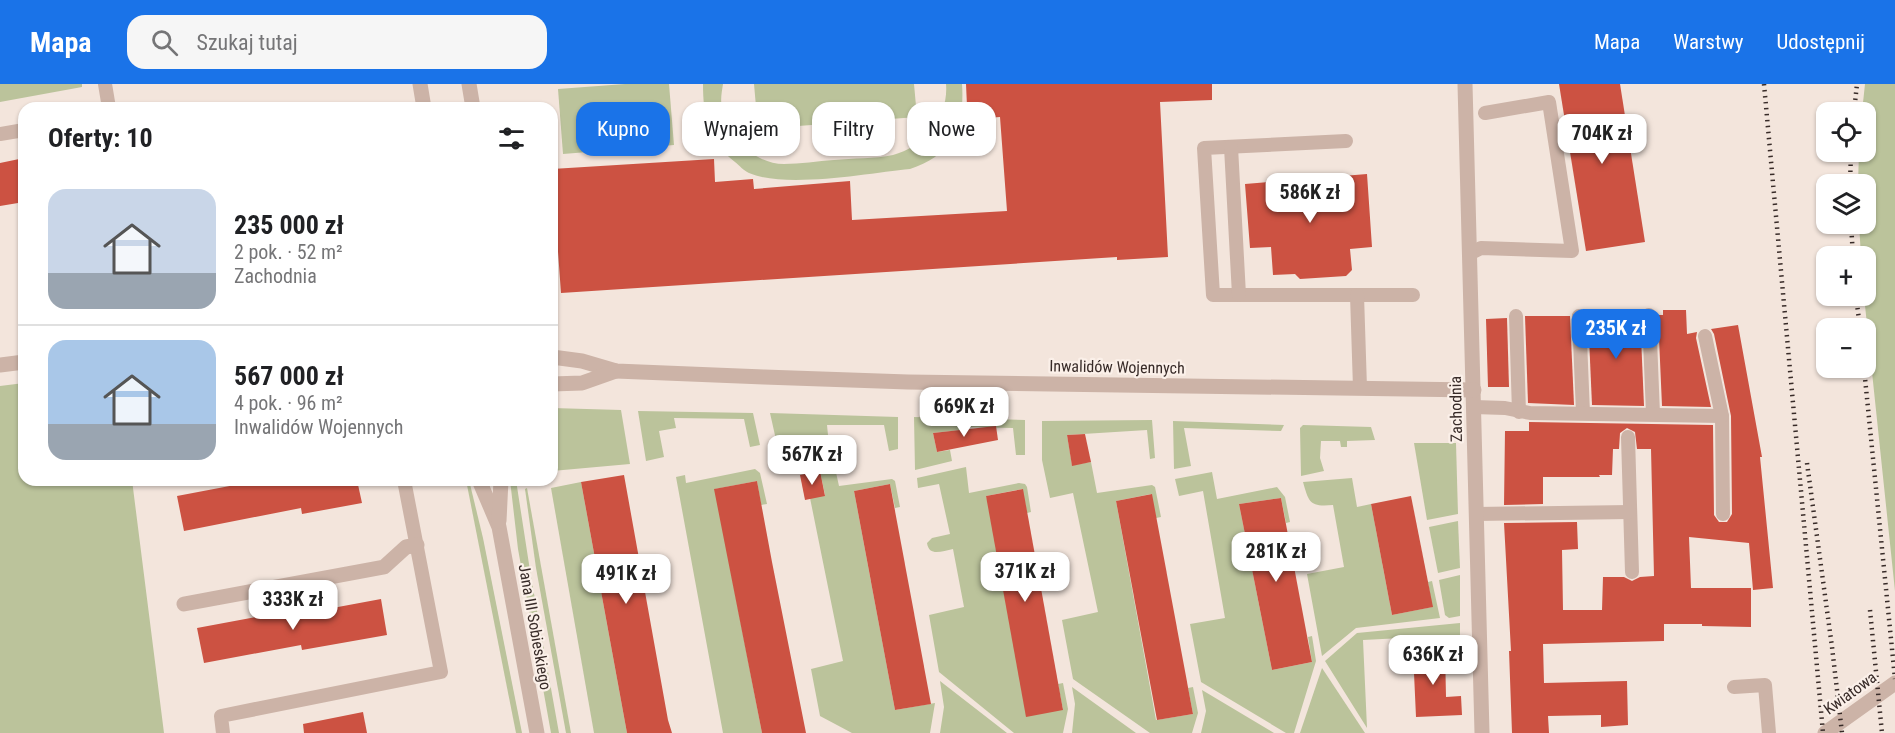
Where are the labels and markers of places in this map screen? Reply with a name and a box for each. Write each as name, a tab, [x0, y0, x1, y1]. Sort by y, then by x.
pin: 704K zł	[1547, 114, 1657, 165]
pin: 586K zł	[1255, 173, 1365, 224]
pin: 235K zł	[1561, 309, 1671, 360]
pin: 669K zł	[909, 387, 1019, 438]
pin: 567K zł	[757, 435, 867, 486]
pin: 281K zł	[1221, 532, 1331, 583]
pin: 371K zł	[970, 552, 1080, 603]
pin: 491K zł	[571, 554, 681, 605]
pin: 333K zł	[238, 580, 348, 631]
pin: 636K zł	[1378, 635, 1488, 686]

